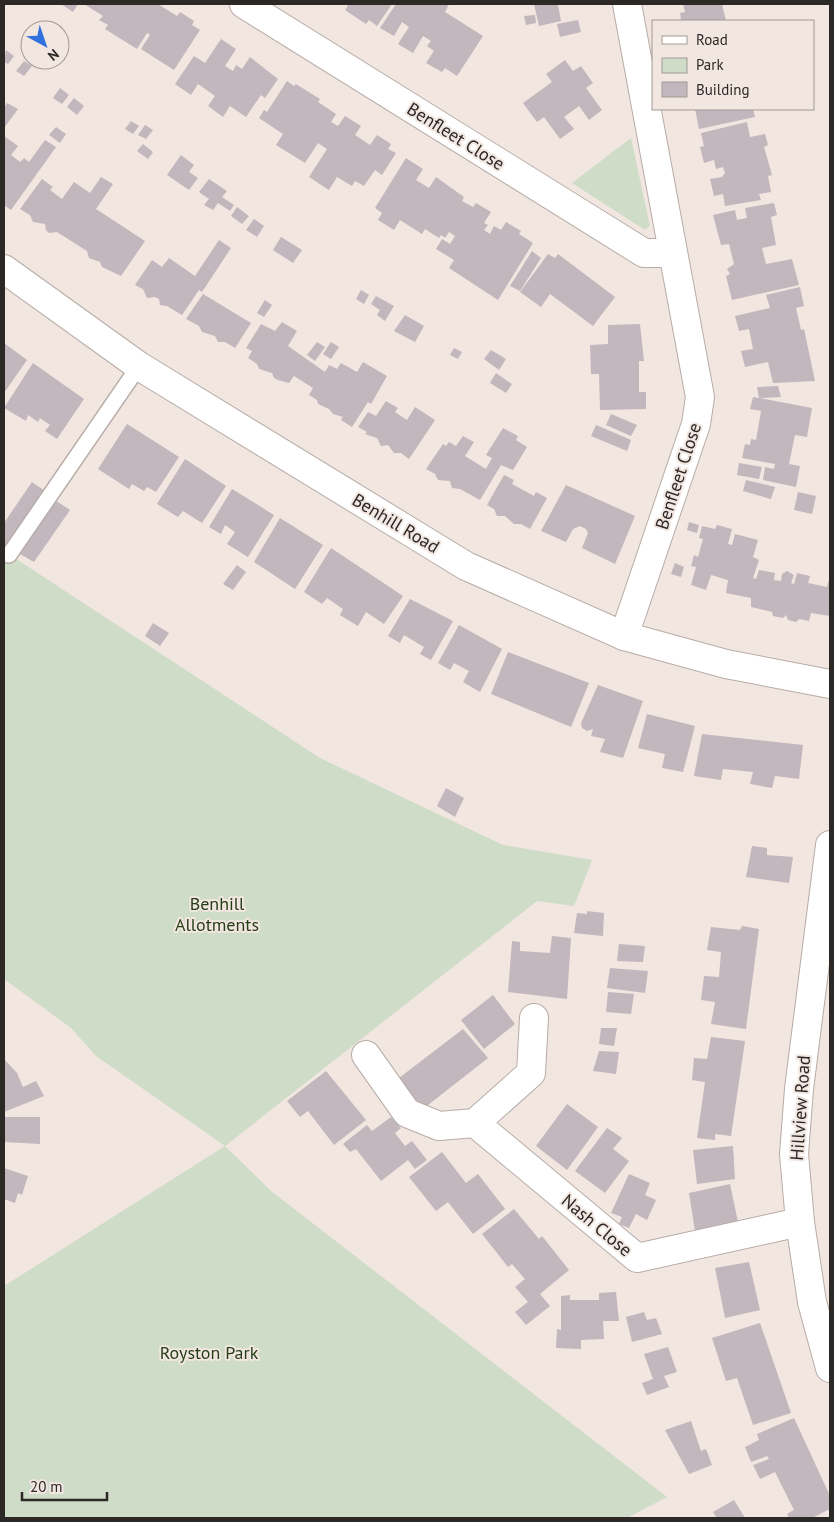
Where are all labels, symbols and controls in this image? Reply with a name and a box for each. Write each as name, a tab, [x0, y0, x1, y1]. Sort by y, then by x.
north arrow	[20, 20, 70, 70]
legend	[652, 20, 814, 110]
text: Road	[696, 30, 728, 49]
text: N	[44, 45, 63, 65]
text: Park	[696, 55, 724, 74]
text: Building	[696, 80, 750, 99]
street label: Benfleet Close	[403, 97, 509, 175]
street label: Benfleet Close	[650, 420, 706, 532]
street label: Benhill Road	[348, 488, 444, 558]
park label: Benhill Allotments	[175, 892, 259, 936]
street label: Hillview Road	[785, 1055, 815, 1161]
street label: Nash Close	[557, 1189, 637, 1261]
park label: Royston Park	[160, 1341, 259, 1364]
scale bar	[22, 1470, 108, 1502]
text: 20 m	[30, 1477, 63, 1496]

